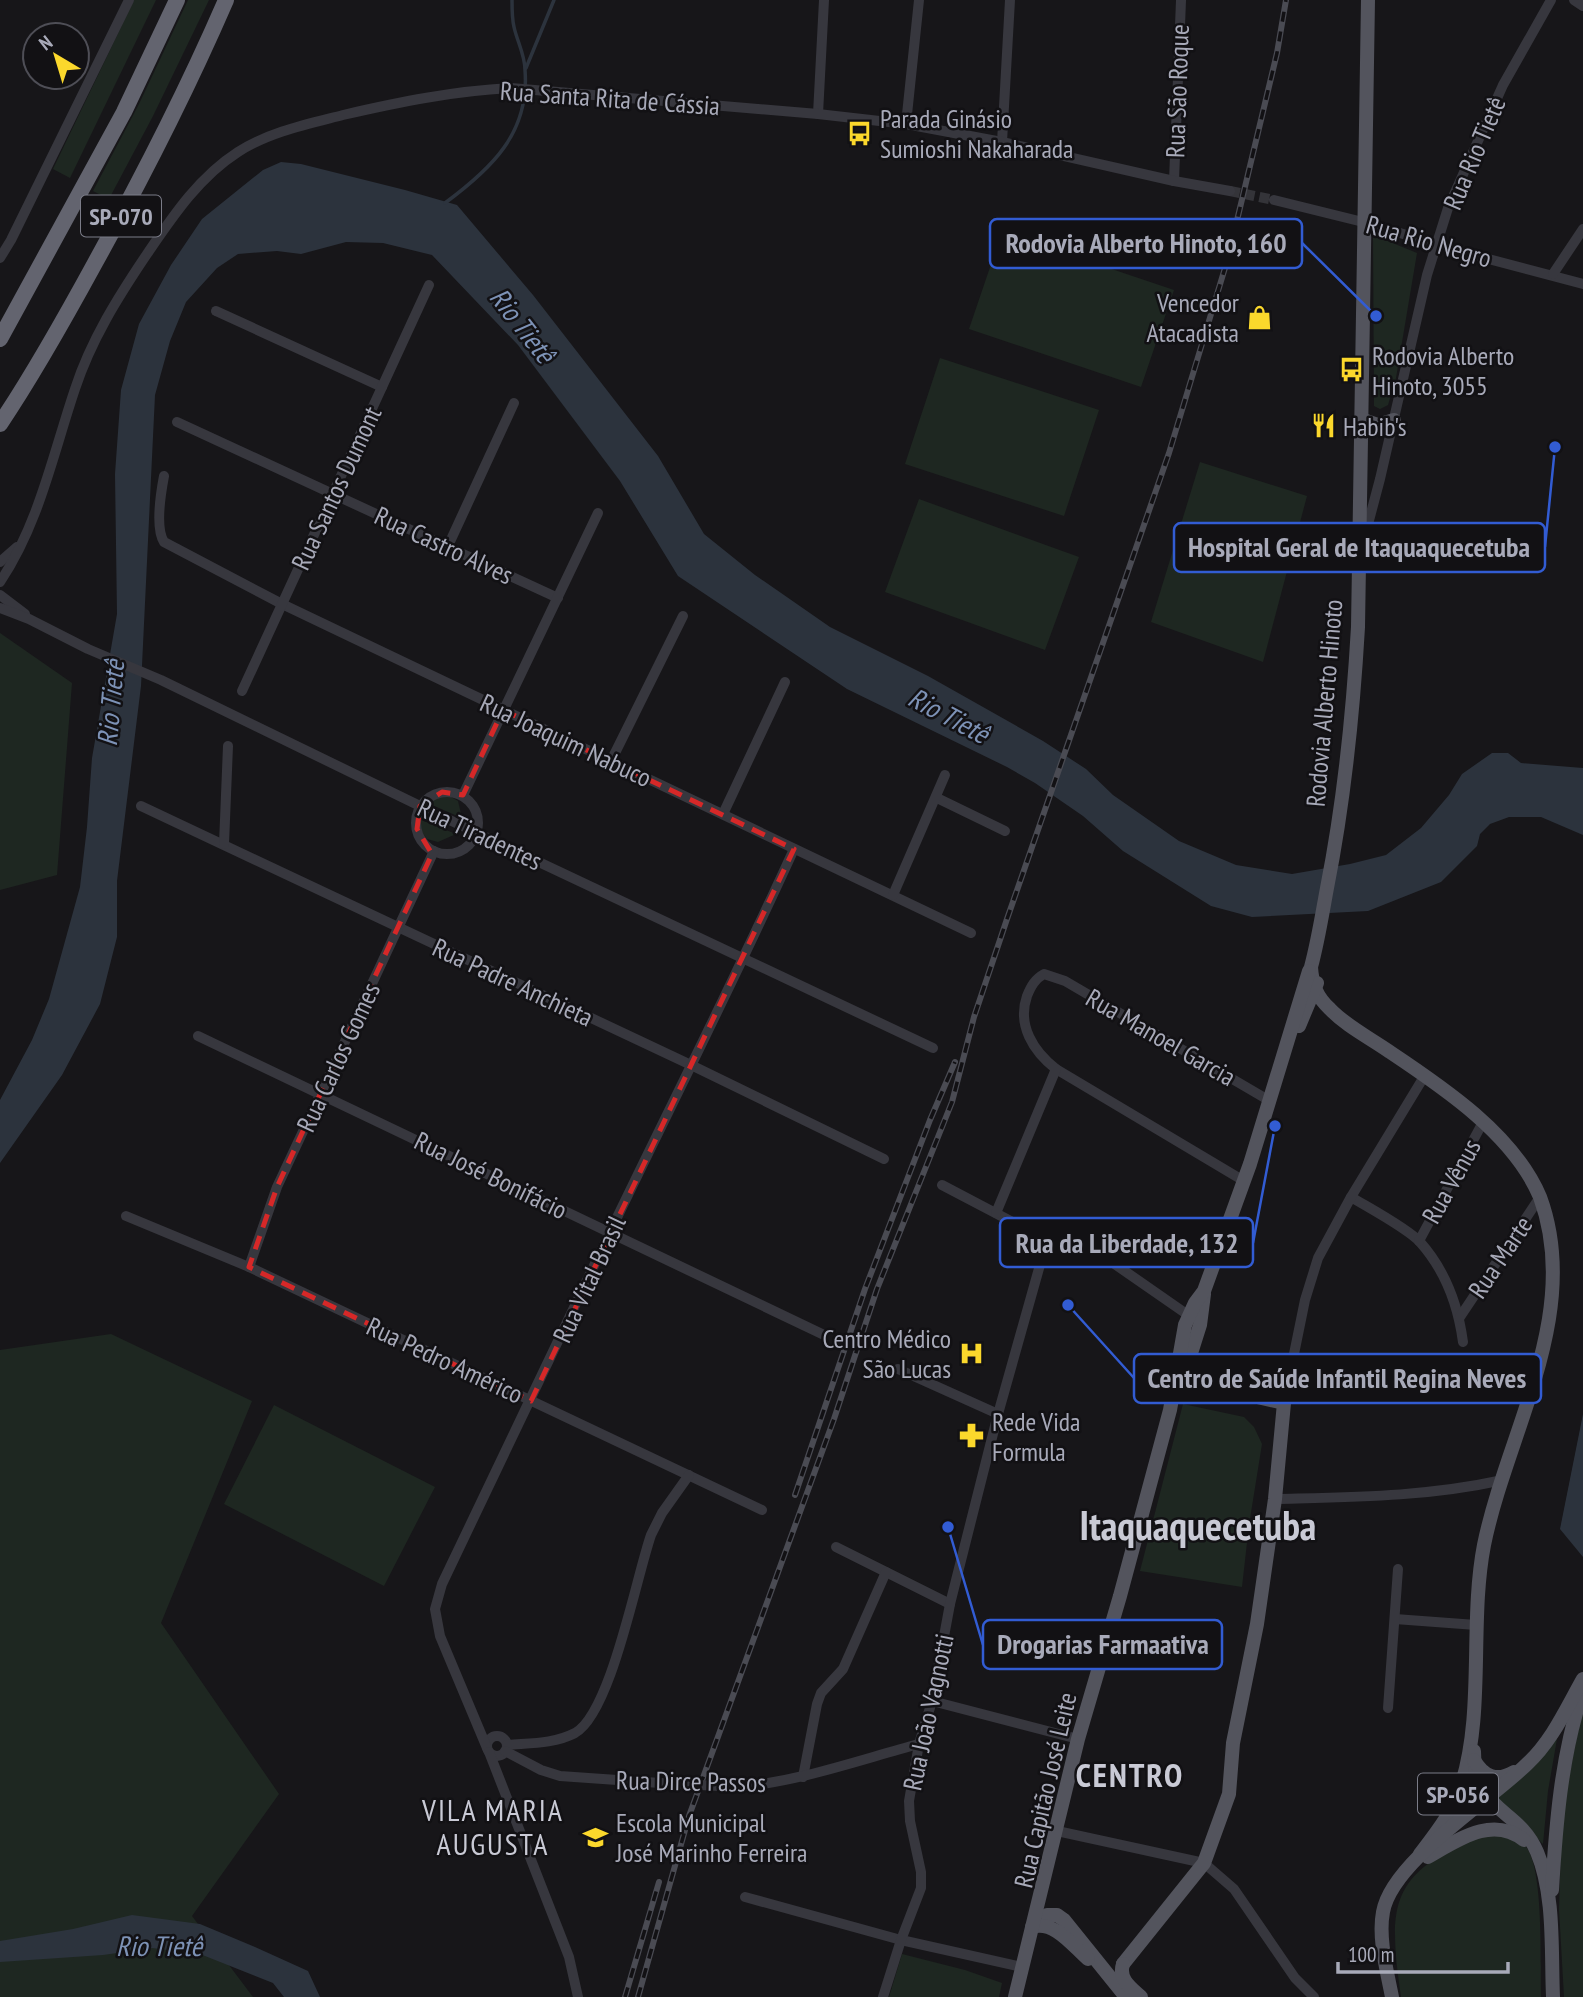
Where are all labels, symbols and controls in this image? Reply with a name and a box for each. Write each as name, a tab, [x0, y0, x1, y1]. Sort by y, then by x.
north arrow	[21, 21, 91, 91]
street label: Rua São Roque	[1158, 24, 1196, 158]
text: N	[34, 30, 57, 55]
street label: Rua Santa Rita de Cássia	[499, 74, 721, 122]
street label: Rua Rio Tietê	[1435, 92, 1513, 214]
place label: Parada Ginásio Sumioshi Nakaharada	[880, 102, 1074, 165]
bus stop icon: Parada Ginásio Sumioshi Nakaharada	[846, 119, 874, 147]
road number: SP-070	[81, 196, 161, 236]
street label: Rua Rio Negro	[1363, 207, 1495, 275]
callout: Rodovia Alberto Hinoto, 160	[990, 219, 1302, 268]
text: Rodovia Alberto Hinoto, 160	[1005, 224, 1287, 261]
water label: Rio Tietê	[482, 280, 566, 372]
place label: Vencedor Atacadista	[1147, 286, 1239, 349]
shop icon: Vencedor Atacadista	[1245, 303, 1273, 331]
place label: Rodovia Alberto Hinoto, 3055	[1372, 339, 1514, 402]
bus stop icon: Rodovia Alberto Hinoto, 3055	[1338, 356, 1366, 384]
street label: Rua Santos Dumont	[284, 401, 388, 575]
place label: Habib's	[1343, 410, 1407, 443]
restaurant icon: Habib's	[1309, 412, 1337, 440]
street label: Rua Castro Alves	[370, 499, 518, 591]
callout: Hospital Geral de Itaquaquecetuba	[1174, 523, 1545, 572]
text: Hospital Geral de Itaquaquecetuba	[1188, 528, 1530, 565]
street label: Rodovia Alberto Hinoto	[1298, 598, 1350, 808]
water label: Rio Tietê	[88, 656, 132, 747]
water label: Rio Tietê	[902, 678, 998, 753]
street label: Rua Joaquim Nabuco	[475, 686, 657, 794]
street label: Rua Tiradentes	[412, 791, 548, 877]
street label: Rua Padre Anchieta	[427, 930, 599, 1034]
street label: Rua Carlos Gomes	[289, 977, 387, 1137]
street label: Rua Manoel Garcia	[1080, 981, 1242, 1093]
street label: Rua José Bonifácio	[409, 1124, 573, 1226]
street label: Rua Vênus	[1414, 1133, 1488, 1229]
street label: Rua Vital Brasil	[545, 1210, 633, 1348]
street label: Rua Marte	[1461, 1210, 1539, 1304]
callout: Rua da Liberdade, 132	[1000, 1218, 1253, 1267]
text: Rua da Liberdade, 132	[1015, 1224, 1239, 1261]
street label: Rua Pedro Américo	[362, 1309, 528, 1411]
place label: Centro Médico São Lucas	[822, 1322, 951, 1385]
hospital icon: Centro Médico São Lucas	[957, 1339, 985, 1367]
callout: Centro de Saúde Infantil Regina Neves	[1134, 1354, 1541, 1403]
text: Centro de Saúde Infantil Regina Neves	[1148, 1359, 1527, 1396]
place label: Rede Vida Formula	[992, 1405, 1080, 1468]
pharmacy icon: Rede Vida Formula	[958, 1422, 986, 1450]
district label: Itaquaquecetuba	[1080, 1499, 1316, 1551]
callout: Drogarias Farmaativa	[983, 1620, 1222, 1669]
text: Drogarias Farmaativa	[997, 1625, 1209, 1662]
street label: Rua João Vagnotti	[895, 1631, 961, 1793]
street label: Rua Capitão José Leite	[1007, 1689, 1083, 1891]
district label: CENTRO	[1076, 1753, 1184, 1796]
street label: Rua Dirce Passos	[616, 1763, 766, 1799]
road number: SP-056	[1418, 1774, 1498, 1814]
district label: VILA MARIA AUGUSTA	[421, 1790, 564, 1863]
place label: Escola Municipal José Marinho Ferreira	[615, 1806, 808, 1869]
school or university icon: Escola Municipal José Marinho Ferreira	[582, 1823, 610, 1851]
water label: Rio Tietê	[116, 1927, 204, 1964]
scale bar	[1338, 1930, 1508, 1974]
text: 100 m	[1348, 1941, 1394, 1968]

